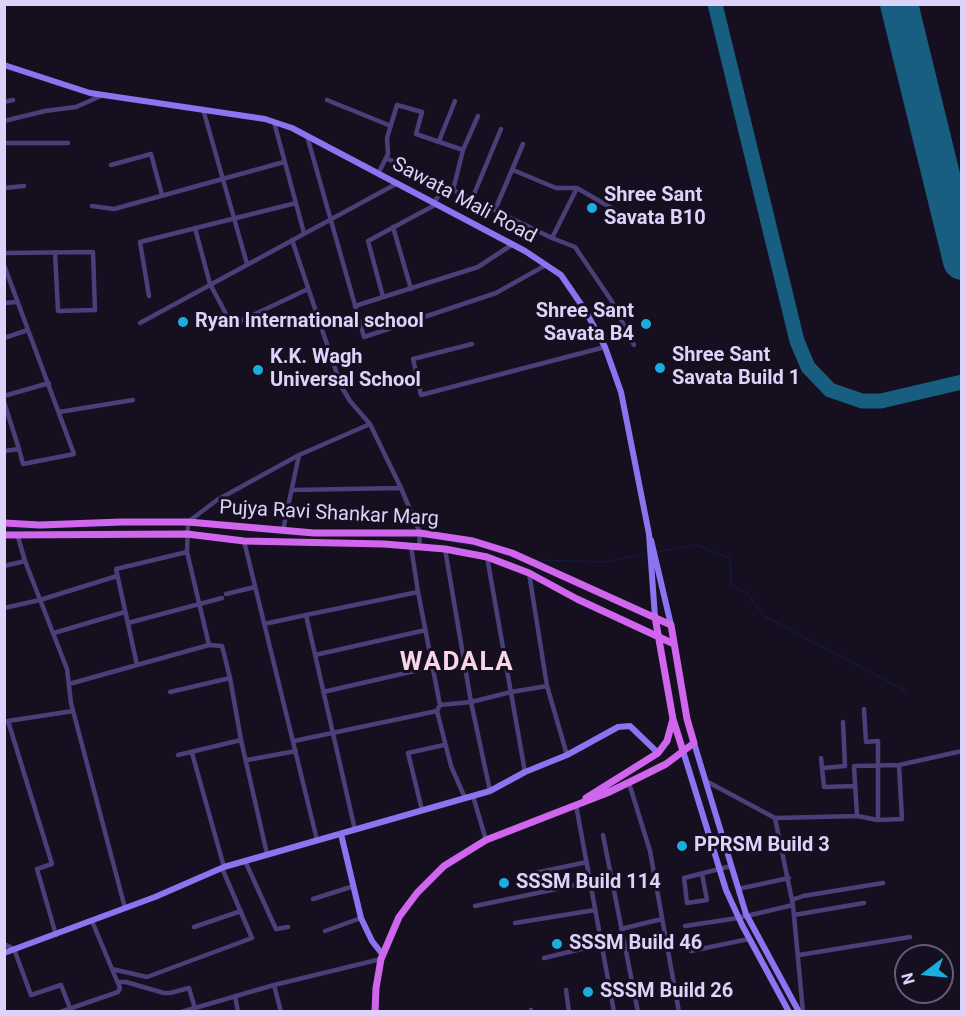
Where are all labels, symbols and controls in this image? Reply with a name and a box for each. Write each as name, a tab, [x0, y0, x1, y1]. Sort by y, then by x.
street label: Sawata Mali Road	[388, 153, 540, 249]
place label: Shree Sant Savata B10	[604, 184, 706, 231]
marker: Shree Sant Savata B10	[585, 201, 599, 215]
place label: Shree Sant Savata B4	[536, 300, 634, 347]
place label: Ryan International school	[195, 310, 424, 334]
marker: Ryan International school	[176, 315, 190, 329]
marker: Shree Sant Savata B4	[639, 317, 653, 331]
place label: Shree Sant Savata Build 1	[672, 344, 800, 391]
place label: K.K. Wagh Universal School	[270, 346, 421, 393]
marker: Shree Sant Savata Build 1	[653, 361, 667, 375]
marker: K.K. Wagh Universal School	[251, 363, 265, 377]
street label: Pujya Ravi Shankar Marg	[219, 496, 439, 532]
district label: WADALA	[400, 647, 514, 679]
place label: PPRSM Build 3	[694, 834, 830, 858]
marker: PPRSM Build 3	[675, 839, 689, 853]
place label: SSSM Build 114	[516, 871, 661, 895]
marker: SSSM Build 114	[497, 876, 511, 890]
place label: SSSM Build 46	[569, 932, 702, 956]
marker: SSSM Build 46	[550, 937, 564, 951]
north arrow	[894, 944, 954, 1004]
text: N	[897, 971, 919, 987]
place label: SSSM Build 26	[600, 980, 733, 1004]
marker: SSSM Build 26	[581, 985, 595, 999]

